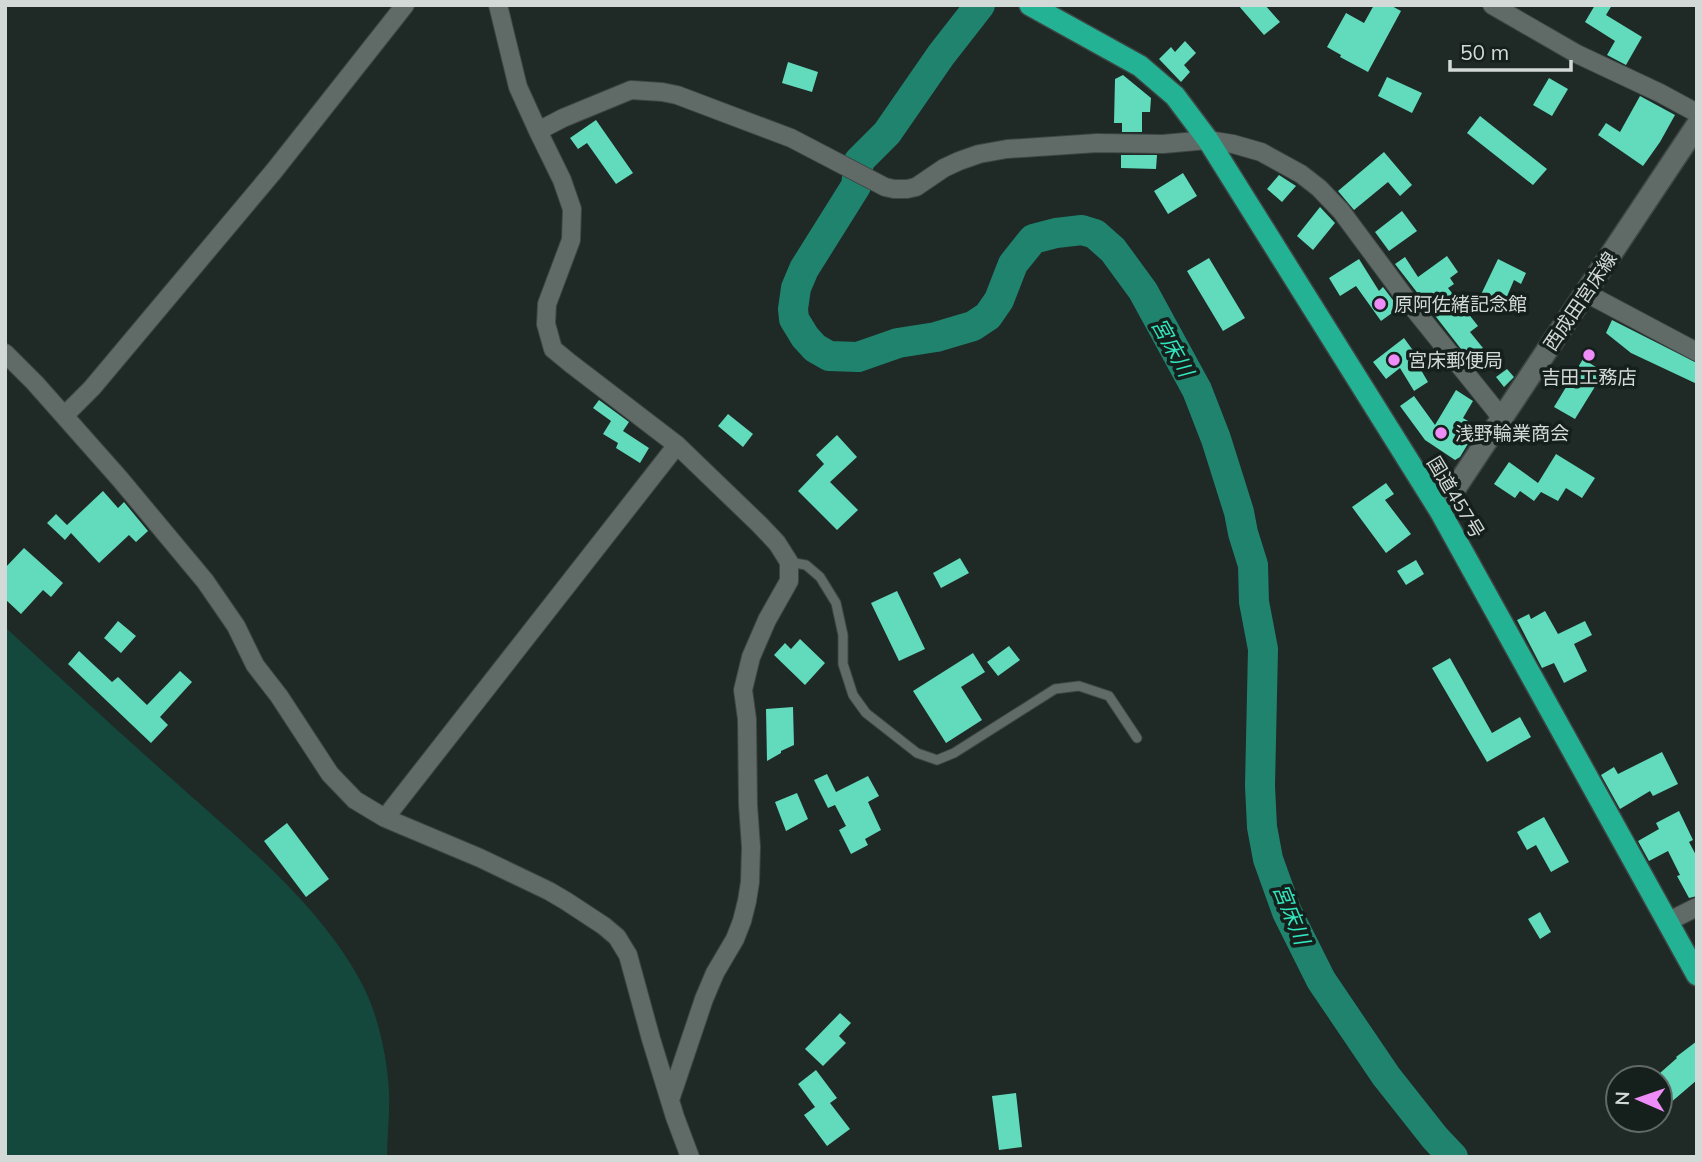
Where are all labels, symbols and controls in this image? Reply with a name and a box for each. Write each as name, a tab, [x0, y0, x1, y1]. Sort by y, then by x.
scale bar	[1450, 28, 1571, 72]
text: 50 m	[1460, 39, 1509, 65]
street label: 西成田宮床線	[1538, 247, 1622, 355]
place label: 原阿佐緒記念館	[1394, 292, 1527, 316]
marker: 原阿佐緒記念館	[1372, 296, 1388, 312]
water label: 宮床川	[1146, 313, 1201, 383]
marker: 吉田工務店	[1581, 347, 1597, 363]
place label: 宮床郵便局	[1408, 348, 1503, 372]
marker: 宮床郵便局	[1386, 352, 1402, 368]
place label: 吉田工務店	[1541, 365, 1637, 389]
place label: 浅野輪業商会	[1455, 421, 1569, 445]
marker: 浅野輪業商会	[1433, 425, 1449, 441]
street label: 国道457号	[1422, 452, 1490, 542]
water label: 宮床川	[1268, 880, 1317, 950]
north arrow	[1604, 1064, 1674, 1134]
text: N	[1610, 1091, 1634, 1106]

